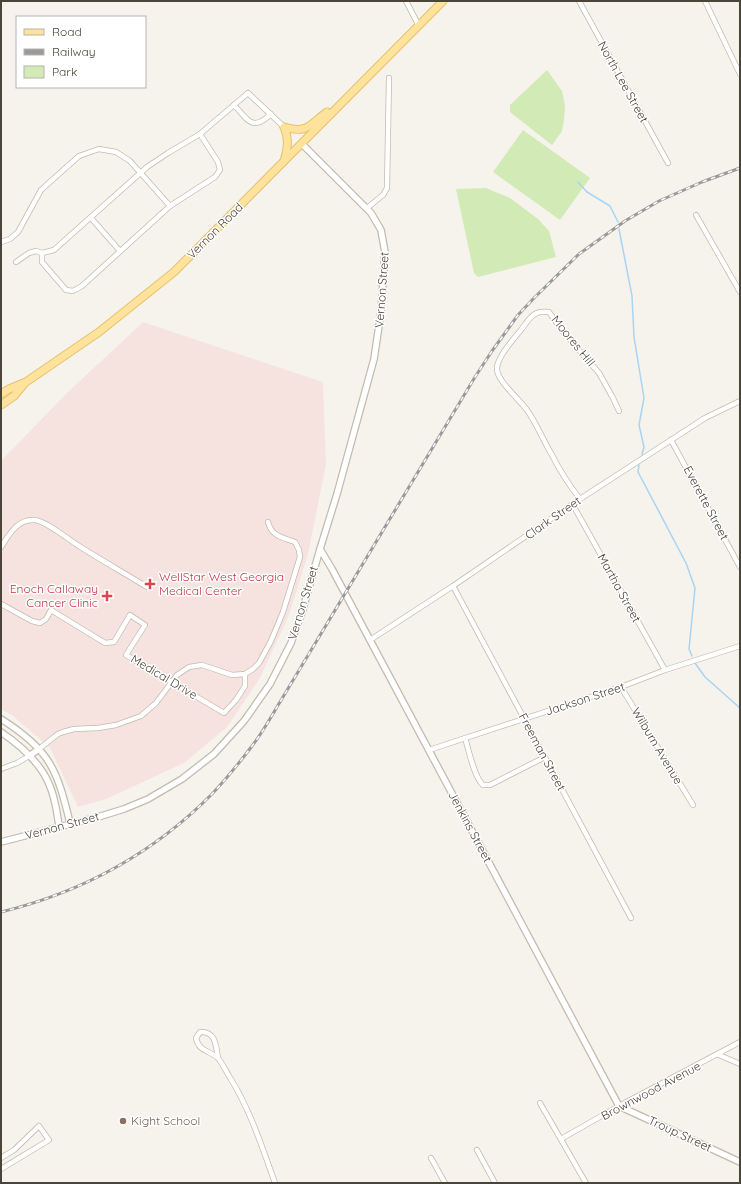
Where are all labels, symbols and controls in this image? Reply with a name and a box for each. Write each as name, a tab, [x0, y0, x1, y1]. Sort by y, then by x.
legend	[16, 16, 146, 88]
text: Road	[52, 24, 82, 39]
street label: North Lee Street	[595, 38, 652, 125]
text: Railway	[52, 44, 96, 59]
text: Park	[52, 64, 77, 79]
street label: Vernon Road	[183, 199, 246, 262]
street label: Vernon Street	[371, 251, 392, 329]
street label: Moores Hill	[548, 312, 598, 369]
street label: Everette Street	[681, 463, 732, 542]
street label: Clark Street	[522, 493, 584, 542]
street label: Martha Street	[594, 551, 644, 625]
street label: Vernon Street	[284, 564, 321, 642]
place label: WellStar West Georgia Medical Center	[159, 569, 284, 598]
marker: WellStar West Georgia Medical Center	[144, 578, 156, 590]
place label: Enoch Callaway Cancer Clinic	[10, 581, 98, 610]
marker: Enoch Callaway Cancer Clinic	[101, 590, 113, 602]
street label: Medical Drive	[128, 651, 200, 702]
street label: Jackson Street	[543, 679, 626, 718]
street label: Wilburn Avenue	[629, 705, 686, 787]
street label: Freeman Street	[516, 710, 569, 793]
street label: Jenkins Street	[445, 789, 495, 865]
street label: Vernon Street	[23, 808, 101, 843]
street label: Brownwood Avenue	[598, 1058, 703, 1123]
street label: Troup Street	[646, 1112, 714, 1155]
place label: Kight School	[131, 1113, 200, 1128]
marker: Kight School	[118, 1116, 128, 1126]

